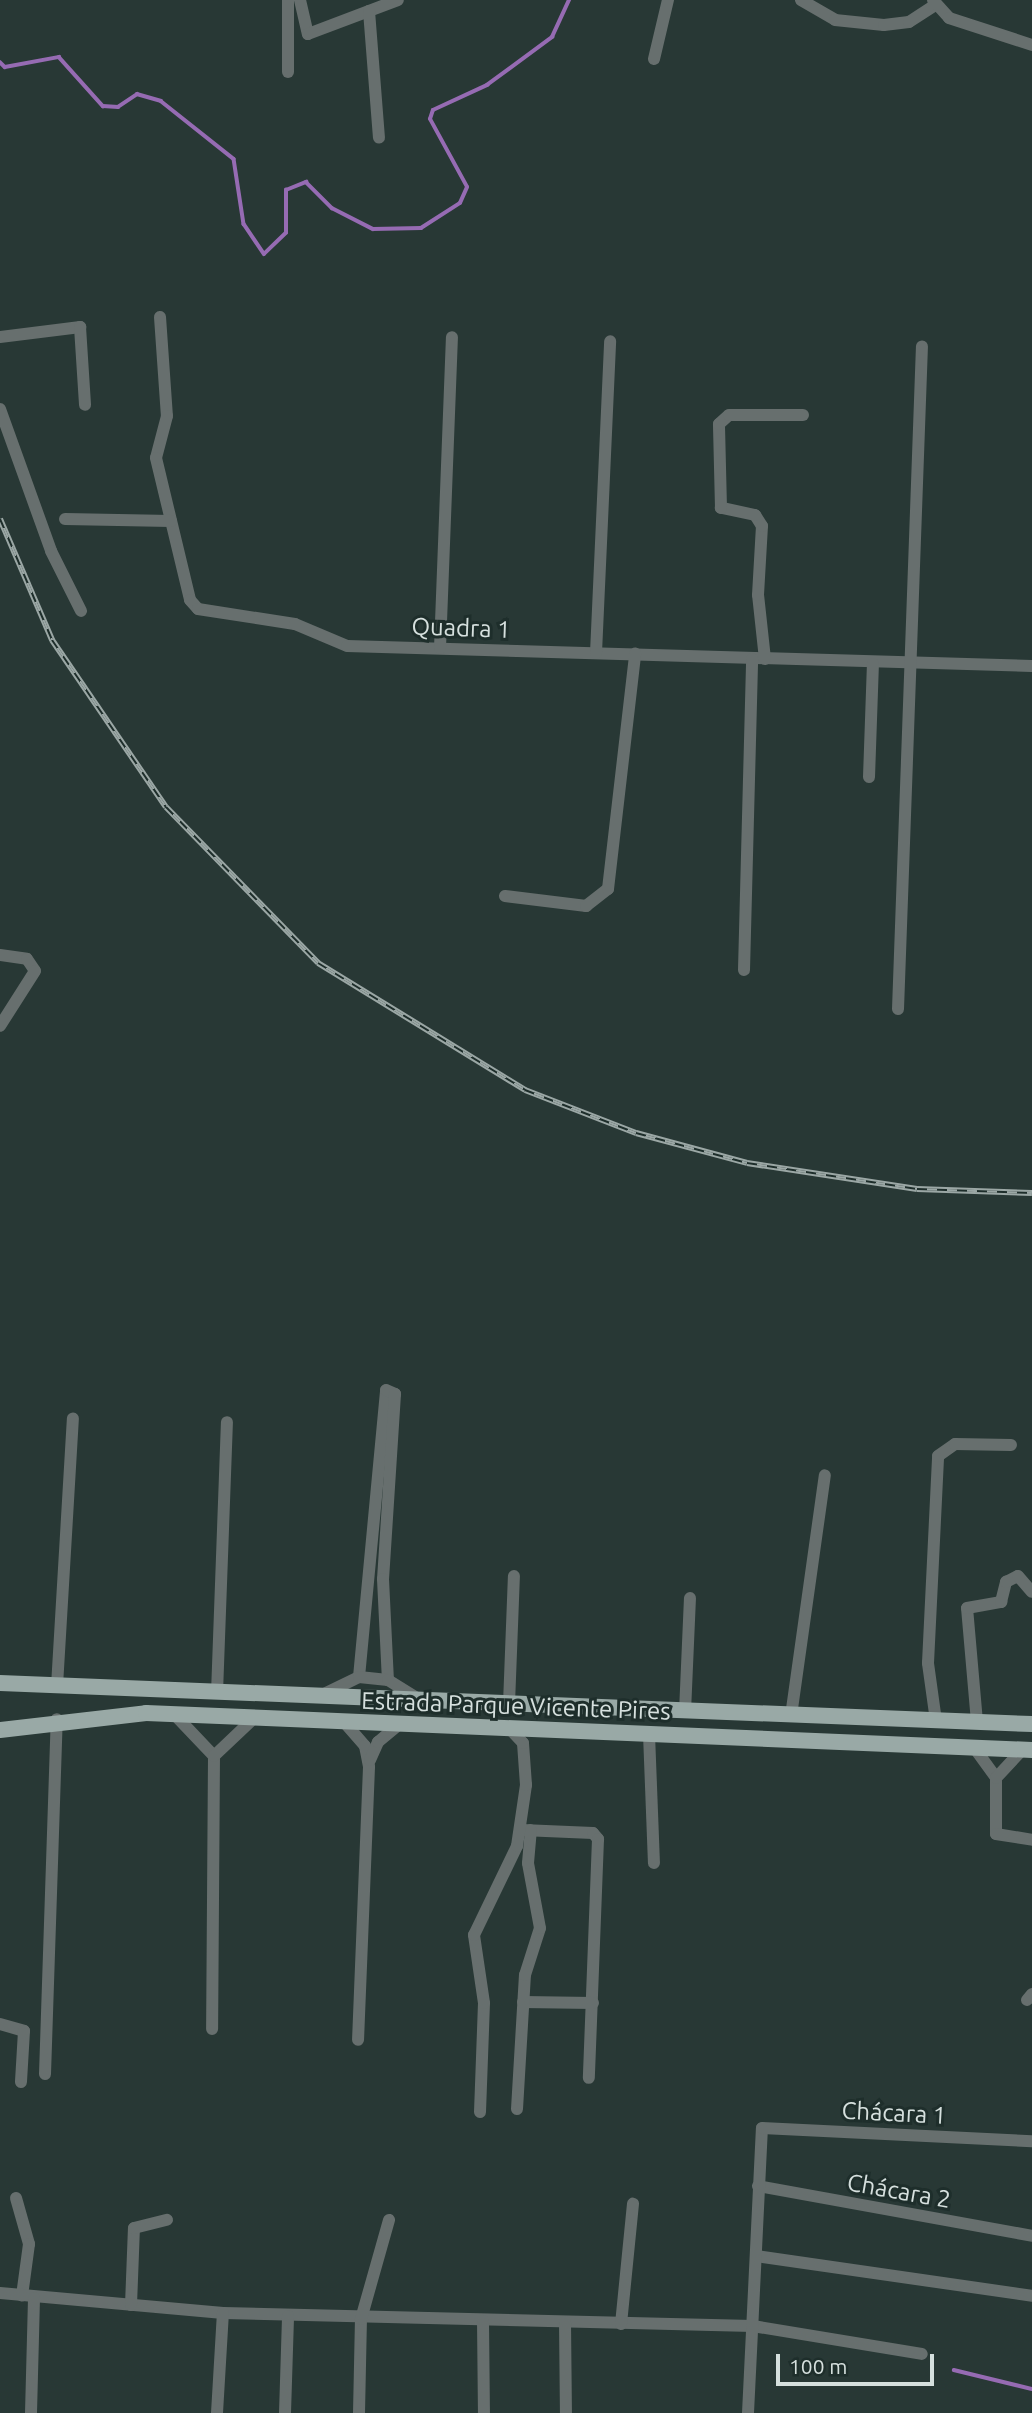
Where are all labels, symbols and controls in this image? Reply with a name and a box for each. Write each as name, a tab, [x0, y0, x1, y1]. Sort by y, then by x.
street label: Quadra 1	[411, 612, 511, 644]
street label: Estrada Parque Vicente Pires	[361, 1686, 671, 1726]
street label: Chácara 1	[841, 2096, 947, 2130]
street label: Chácara 2	[845, 2168, 953, 2214]
scale bar	[780, 2340, 937, 2384]
text: 100 m	[789, 2354, 847, 2378]

